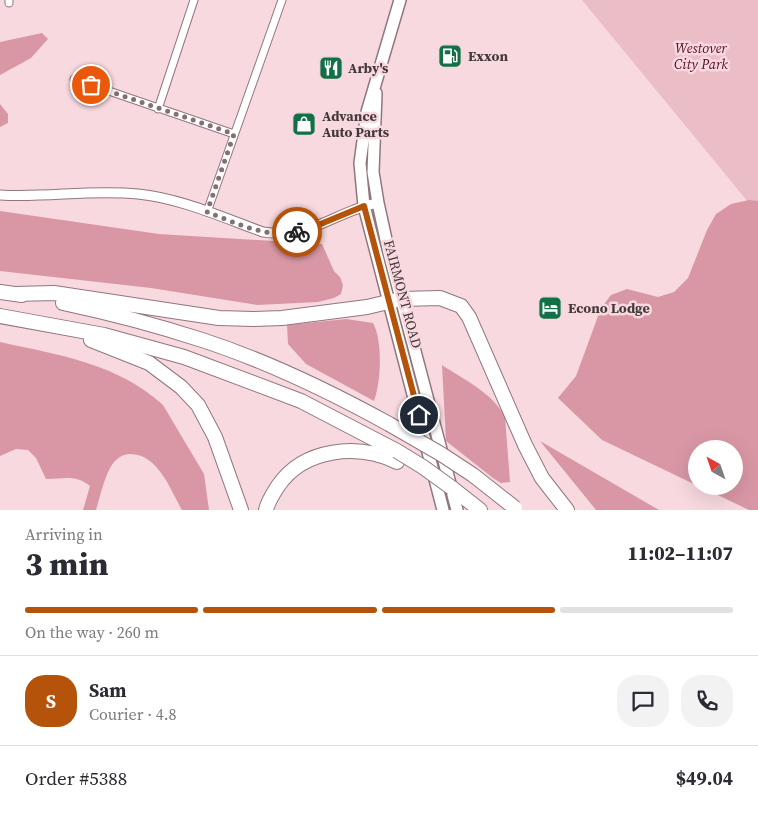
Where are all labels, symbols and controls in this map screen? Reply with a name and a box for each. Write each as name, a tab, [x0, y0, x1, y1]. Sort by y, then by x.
park label: Westover City Park	[674, 38, 728, 74]
fuel station icon: Exxon	[437, 43, 463, 69]
place label: Exxon	[468, 46, 508, 66]
restaurant icon: Arby's	[318, 55, 344, 81]
place label: Arby's	[348, 58, 389, 78]
pin	[70, 64, 112, 106]
icon: bag	[77, 71, 105, 99]
place label: Advance Auto Parts	[322, 106, 390, 142]
shop icon: Advance Auto Parts	[291, 111, 317, 137]
courier	[272, 207, 322, 257]
icon: bike	[283, 218, 311, 246]
street label: FAIRMONT ROAD	[379, 238, 427, 350]
hotel icon: Econo Lodge	[537, 295, 563, 321]
place label: Econo Lodge	[568, 298, 650, 318]
pin	[398, 394, 440, 436]
icon: home	[405, 401, 433, 429]
north arrow	[688, 440, 742, 495]
map controls	[688, 440, 743, 495]
text: Arriving in	[25, 523, 103, 545]
text: 11:02–11:07	[628, 540, 733, 566]
text: 3 min	[25, 542, 108, 586]
text: On the way · 260 m	[25, 621, 159, 643]
button: chat	[617, 675, 669, 727]
button: phone	[681, 675, 733, 727]
text: Sam	[89, 677, 127, 703]
text: S	[46, 688, 56, 714]
text: Courier · 4.8	[89, 703, 177, 725]
text: Order #5388	[25, 765, 127, 791]
text: $49.04	[676, 765, 733, 791]

